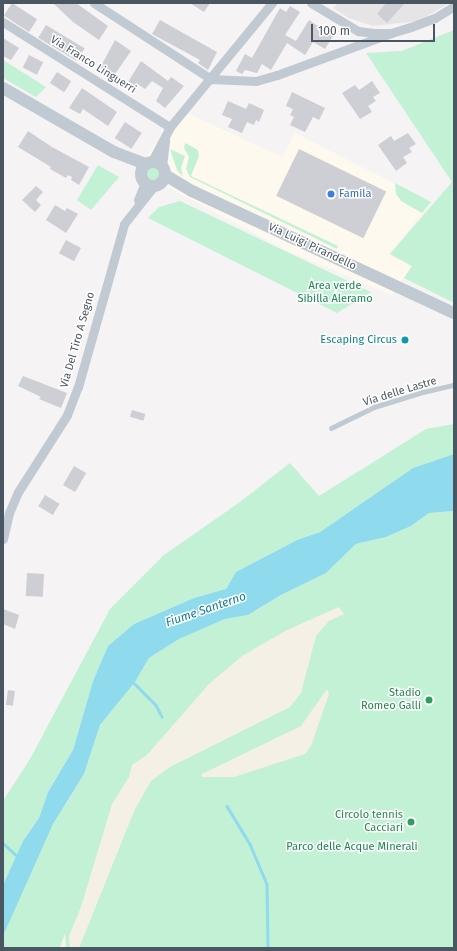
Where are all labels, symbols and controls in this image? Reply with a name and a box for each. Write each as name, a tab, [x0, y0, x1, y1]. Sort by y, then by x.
scale bar	[313, 16, 437, 42]
text: 100 m	[318, 24, 350, 38]
street label: Via Franco Linguerri	[48, 33, 138, 97]
place label: Famila	[339, 187, 371, 201]
marker: Famila	[326, 189, 336, 199]
street label: Via Luigi Pirandello	[266, 221, 358, 273]
park label: Area verde Sibilla Aleramo	[297, 280, 373, 306]
street label: Via Del Tiro A Segno	[58, 291, 98, 389]
place label: Escaping Circus	[320, 333, 397, 347]
marker: Escaping Circus	[400, 335, 410, 345]
street label: Via delle Lastre	[362, 375, 438, 409]
water label: Fiume Santerno	[164, 590, 248, 630]
place label: Stadio Romeo Galli	[361, 687, 421, 713]
marker: Stadio Romeo Galli	[424, 695, 434, 705]
place label: Circolo tennis Cacciari	[335, 809, 403, 835]
marker: Circolo tennis Cacciari	[406, 817, 416, 827]
park label: Parco delle Acque Minerali	[286, 840, 418, 854]

